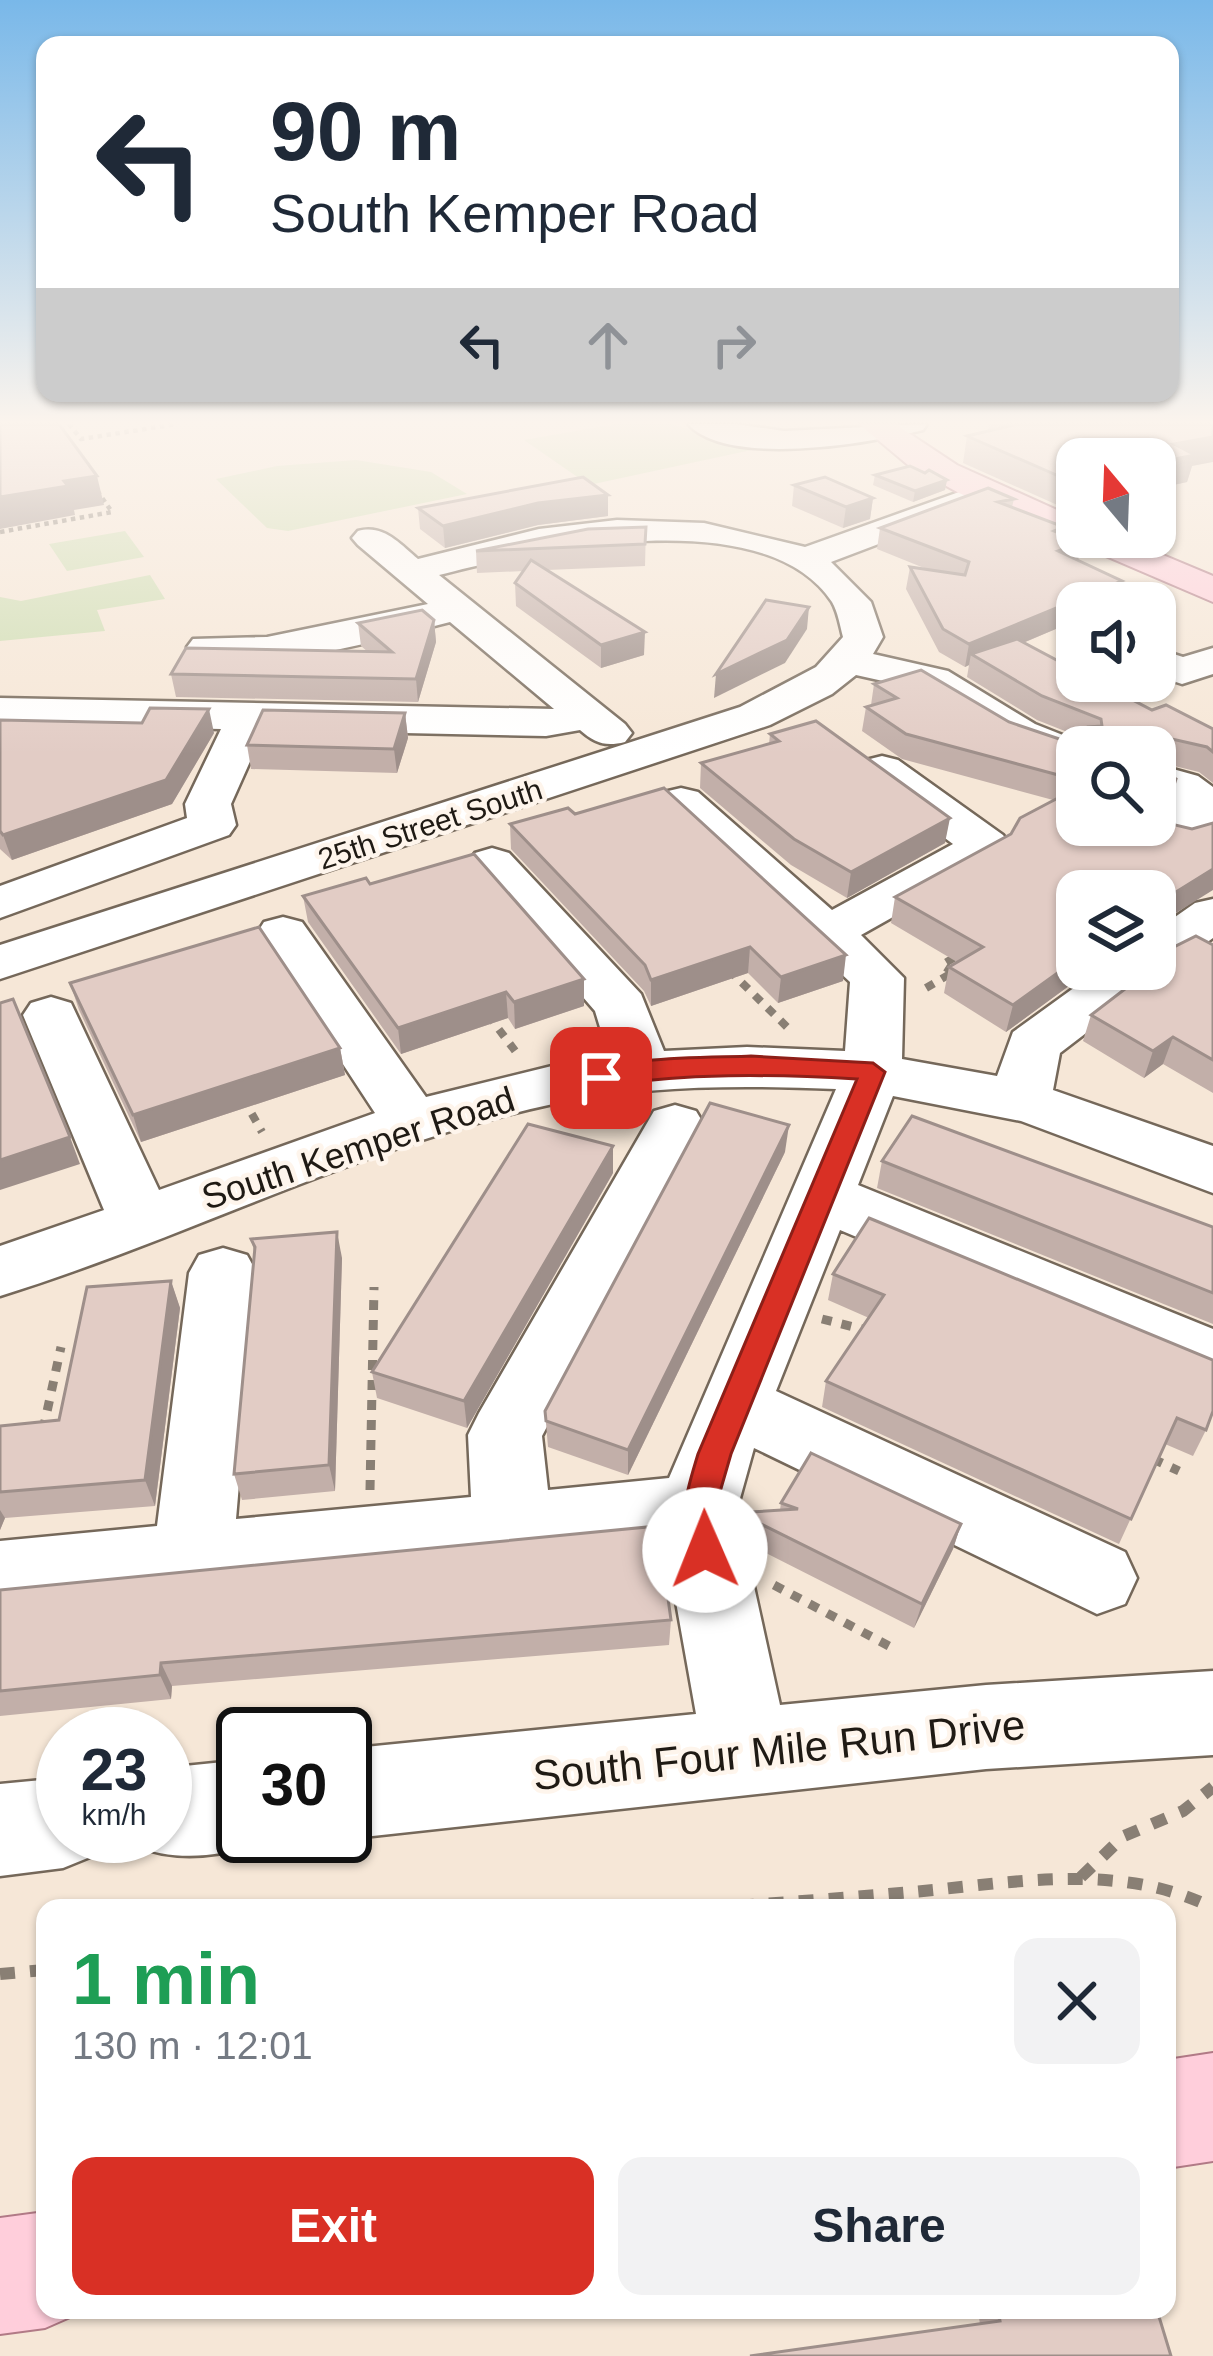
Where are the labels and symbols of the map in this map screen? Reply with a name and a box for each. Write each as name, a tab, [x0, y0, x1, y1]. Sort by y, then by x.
north arrow	[1056, 438, 1176, 558]
street label: 25th Street South	[314, 772, 546, 876]
pin	[550, 1027, 652, 1129]
street label: South Kemper Road	[197, 1078, 519, 1218]
position arrow	[642, 1487, 768, 1613]
street label: South Four Mile Run Drive	[530, 1701, 1028, 1799]
speed limit sign: 30	[216, 1707, 372, 1863]

